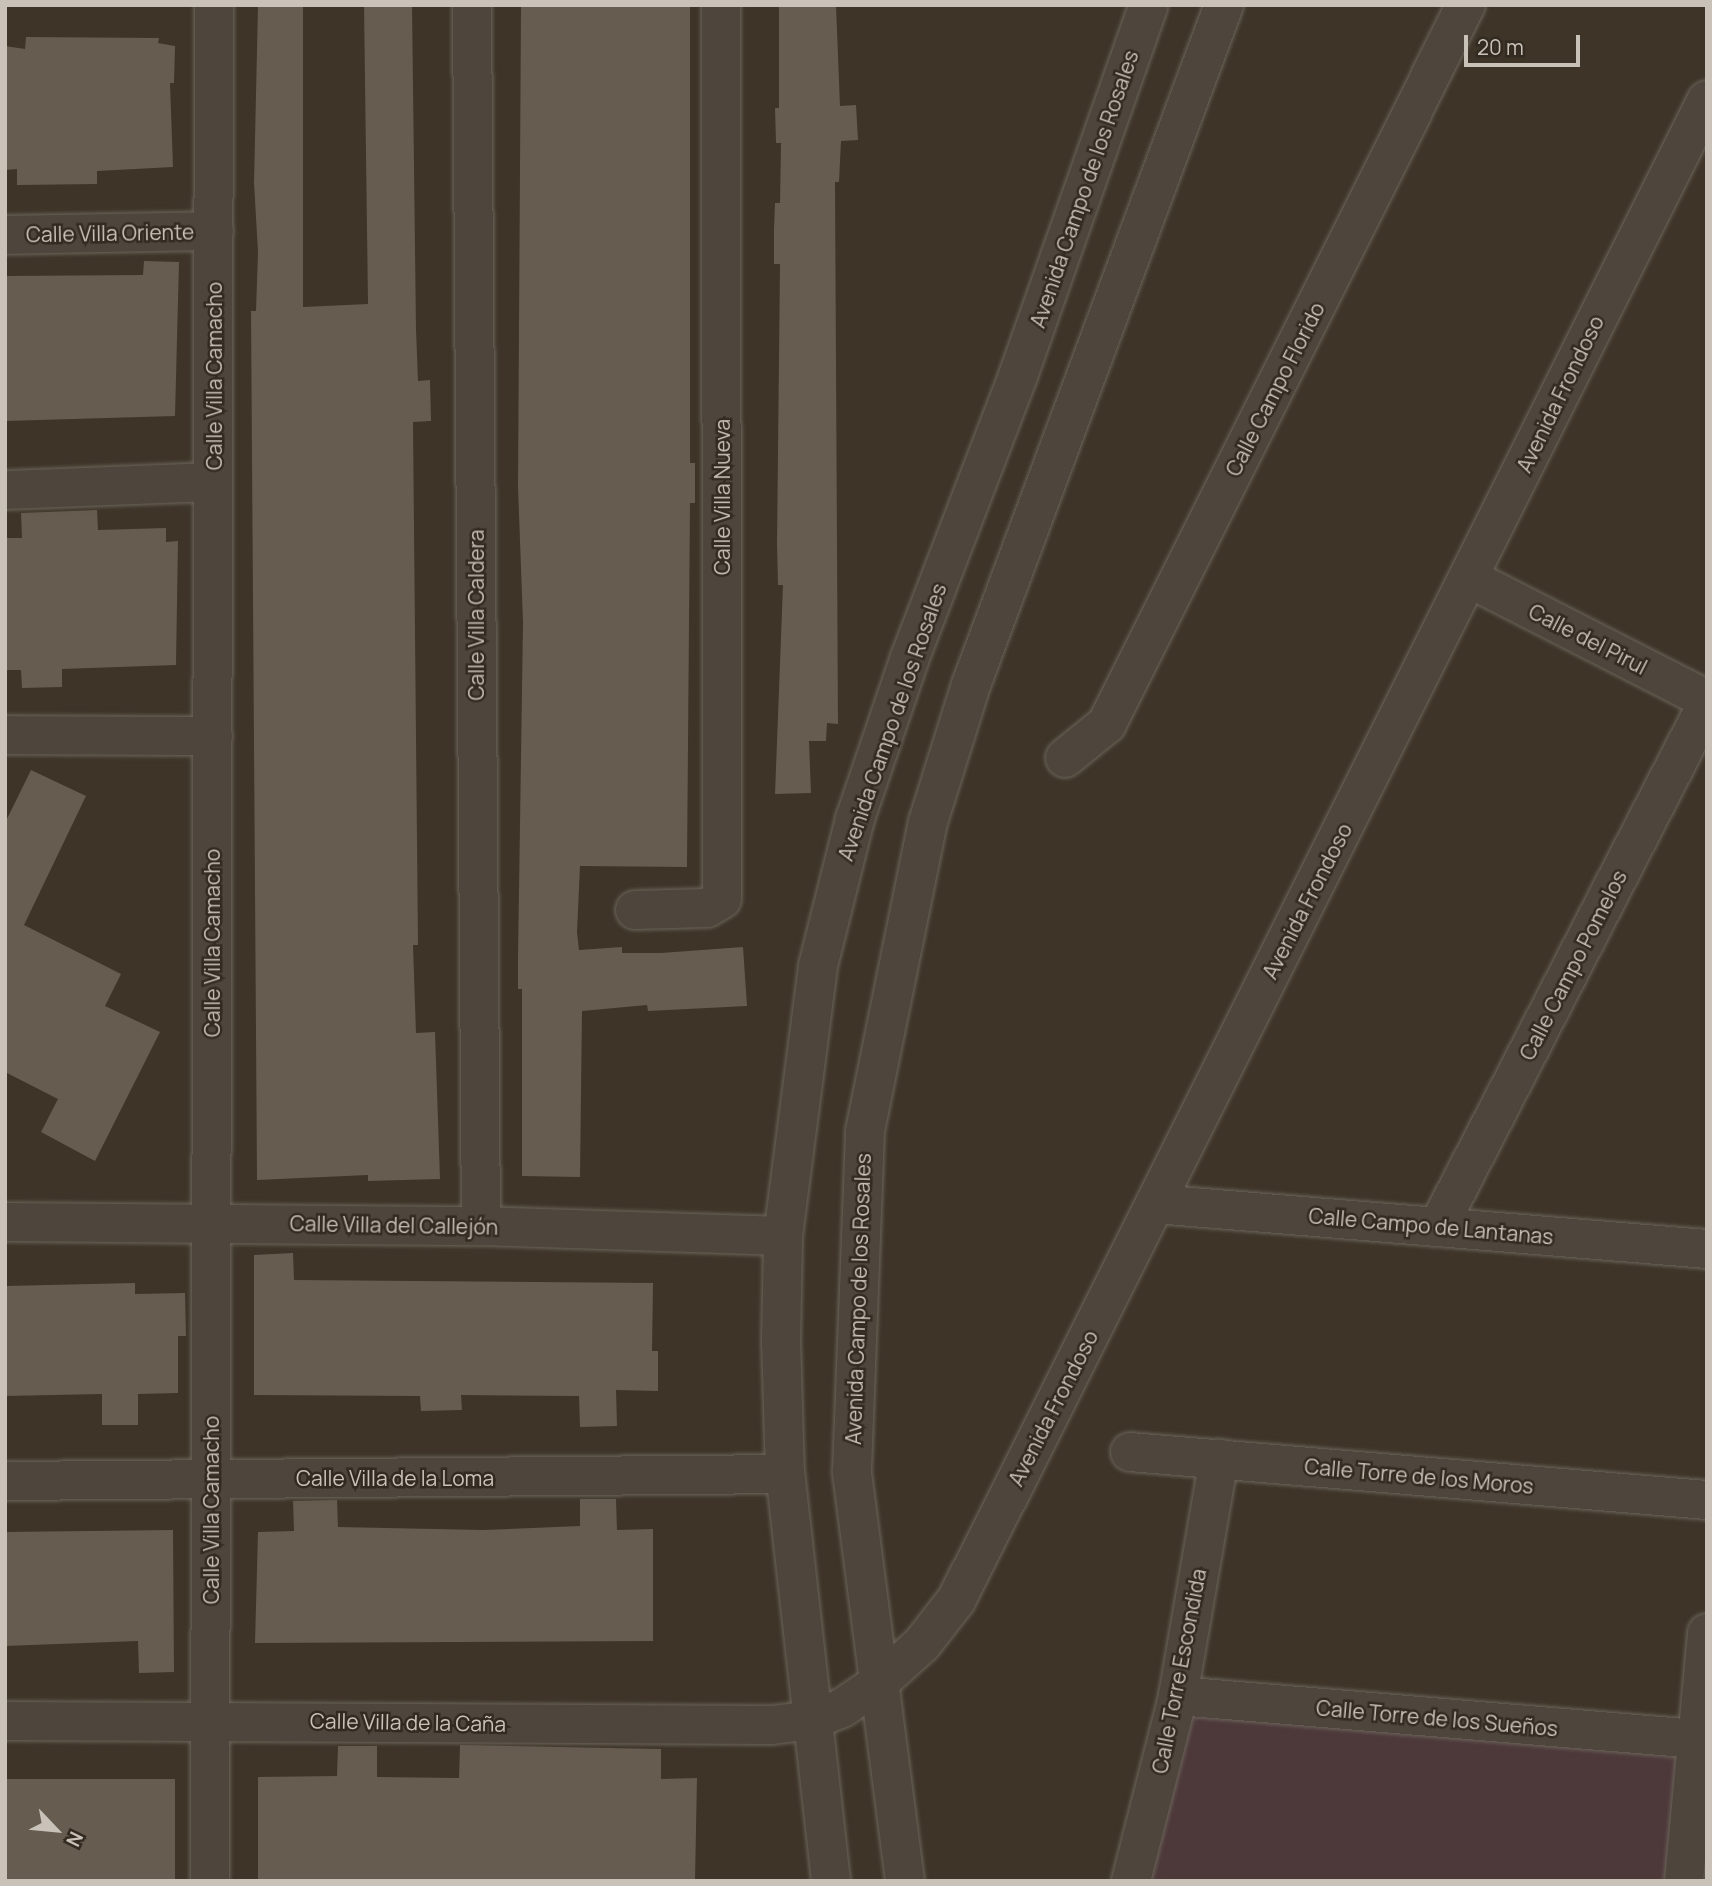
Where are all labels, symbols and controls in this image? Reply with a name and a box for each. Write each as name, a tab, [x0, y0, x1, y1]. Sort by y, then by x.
scale bar	[1467, 21, 1582, 65]
text: 20 m	[1477, 33, 1524, 61]
street label: Avenida Campo de los Rosales	[1025, 47, 1143, 331]
street label: Calle Villa Oriente	[26, 219, 194, 247]
street label: Calle Villa Camacho	[201, 282, 227, 470]
street label: Calle Campo Florido	[1220, 298, 1330, 480]
street label: Avenida Frondoso	[1511, 311, 1609, 477]
street label: Calle Villa Nueva	[709, 419, 735, 575]
street label: Calle Villa Caldera	[463, 530, 489, 700]
street label: Avenida Campo de los Rosales	[833, 580, 951, 864]
street label: Calle del Pirul	[1525, 598, 1651, 680]
street label: Avenida Frondoso	[1257, 819, 1357, 983]
street label: Calle Villa Camacho	[199, 849, 225, 1037]
street label: Calle Campo Pomelos	[1514, 866, 1632, 1064]
street label: Avenida Campo de los Rosales	[840, 1153, 876, 1445]
street label: Calle Campo de Lantanas	[1308, 1203, 1554, 1249]
street label: Calle Villa del Callejón	[290, 1211, 498, 1239]
street label: Avenida Frondoso	[1003, 1326, 1103, 1490]
street label: Calle Villa Camacho	[198, 1416, 224, 1604]
street label: Calle Torre de los Moros	[1303, 1453, 1535, 1499]
street label: Calle Villa de la Loma	[296, 1465, 494, 1491]
street label: Calle Torre Escondida	[1147, 1566, 1211, 1776]
street label: Calle Torre de los Sueños	[1315, 1695, 1559, 1741]
street label: Calle Villa de la Caña	[310, 1708, 506, 1736]
north arrow	[21, 1795, 91, 1865]
text: N	[60, 1827, 90, 1851]

